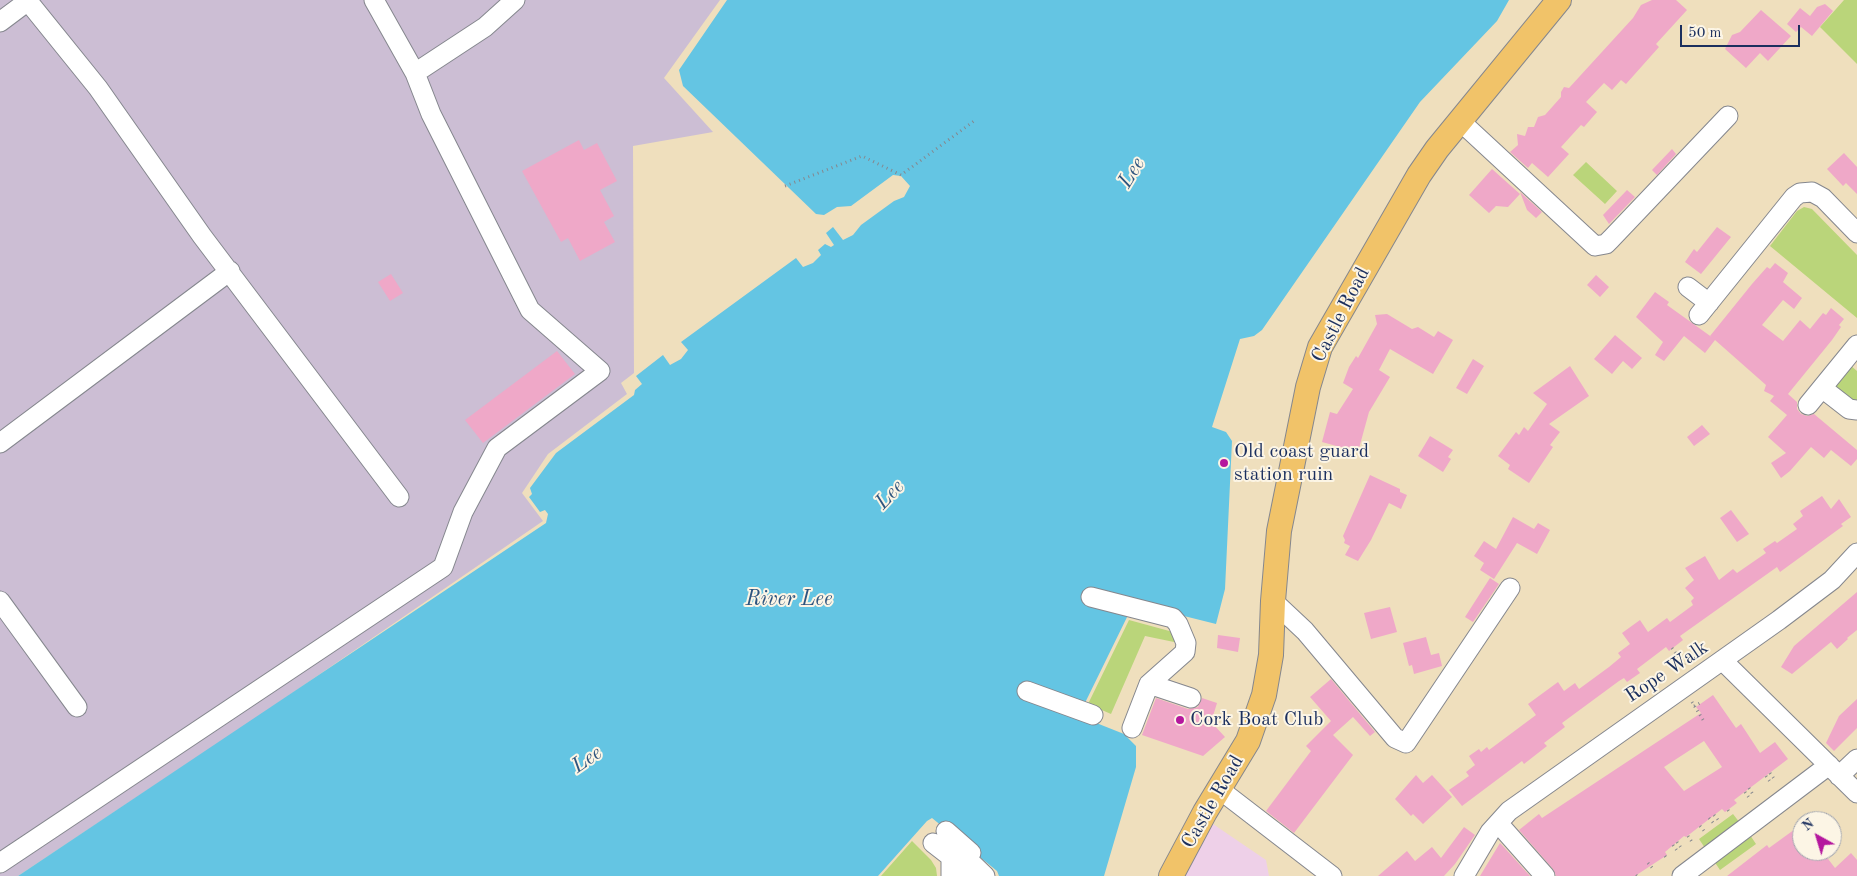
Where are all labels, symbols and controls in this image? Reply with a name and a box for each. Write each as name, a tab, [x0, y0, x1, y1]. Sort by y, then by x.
scale bar	[1682, 15, 1802, 47]
text: 50 m	[1688, 26, 1722, 41]
water label: Lee	[1113, 153, 1151, 193]
street label: Castle Road	[1307, 263, 1375, 367]
place label: Old coast guard station ruin	[1234, 440, 1369, 487]
marker: Old coast guard station ruin	[1218, 457, 1230, 469]
water label: Lee	[870, 475, 910, 515]
water label: River Lee	[745, 586, 833, 612]
street label: Rope Walk	[1621, 636, 1713, 708]
place label: Cork Boat Club	[1190, 708, 1323, 732]
marker: Cork Boat Club	[1174, 714, 1186, 726]
water label: Lee	[567, 741, 607, 779]
street label: Castle Road	[1177, 751, 1249, 853]
north arrow	[1792, 811, 1842, 861]
text: N	[1800, 816, 1817, 834]

